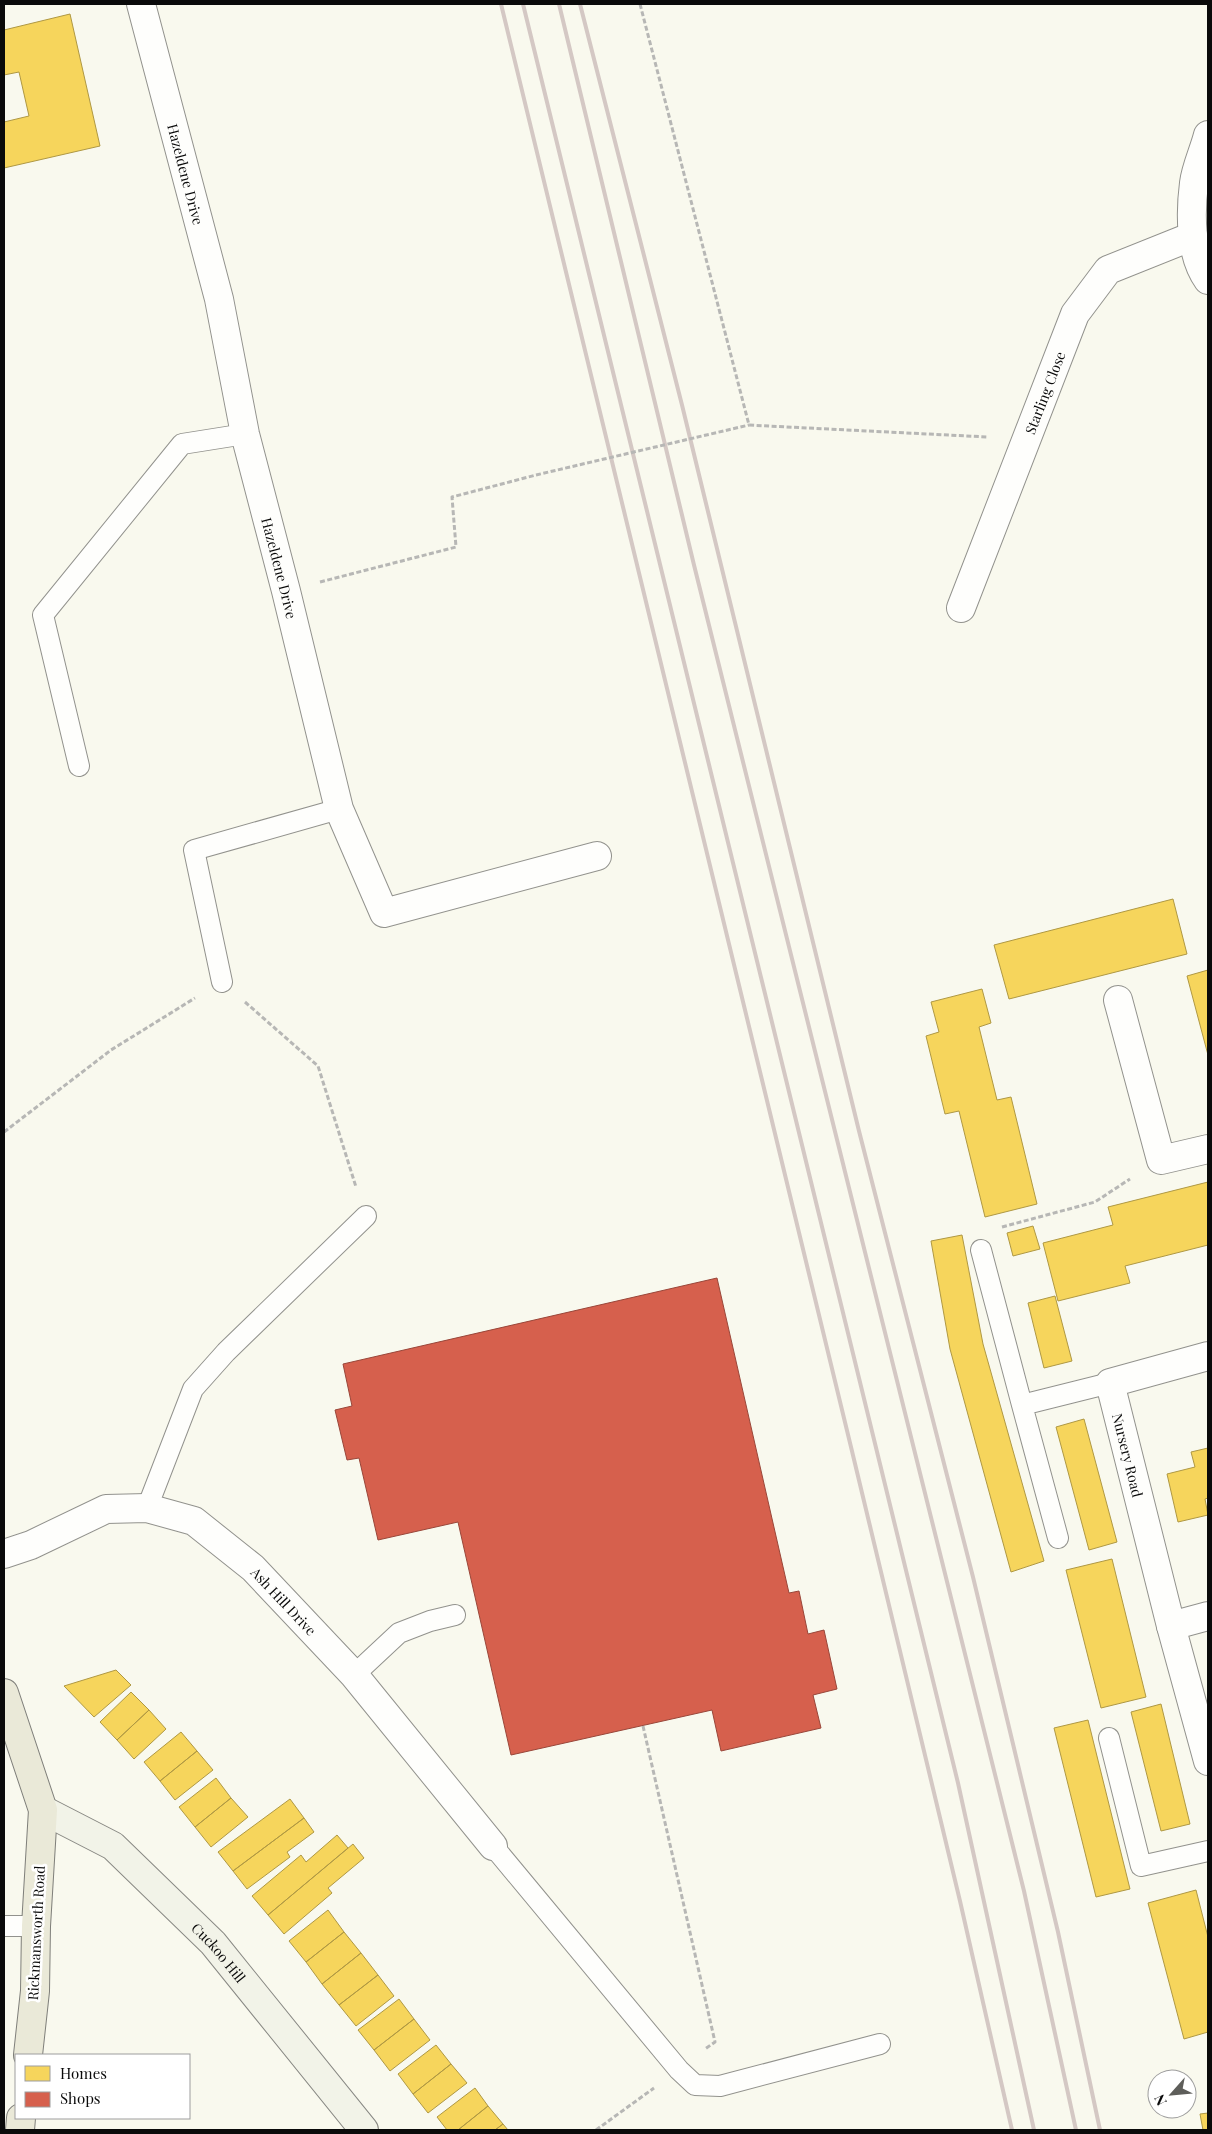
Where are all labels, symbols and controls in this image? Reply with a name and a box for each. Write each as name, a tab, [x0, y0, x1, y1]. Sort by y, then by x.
street label: Hazeldene Drive	[164, 122, 208, 227]
street label: Starling Close	[1020, 349, 1069, 437]
street label: Hazeldene Drive	[258, 515, 302, 620]
street label: Nursery Road	[1108, 1411, 1148, 1499]
street label: Ash Hill Drive	[246, 1562, 321, 1639]
street label: Rickmansworth Road	[23, 1865, 49, 2001]
street label: Cuckoo Hill	[188, 1918, 250, 1986]
legend	[15, 2054, 190, 2119]
text: Homes	[60, 2063, 107, 2083]
north arrow	[1147, 2069, 1197, 2119]
text: Shops	[60, 2088, 101, 2108]
text: N	[1149, 2091, 1171, 2109]

